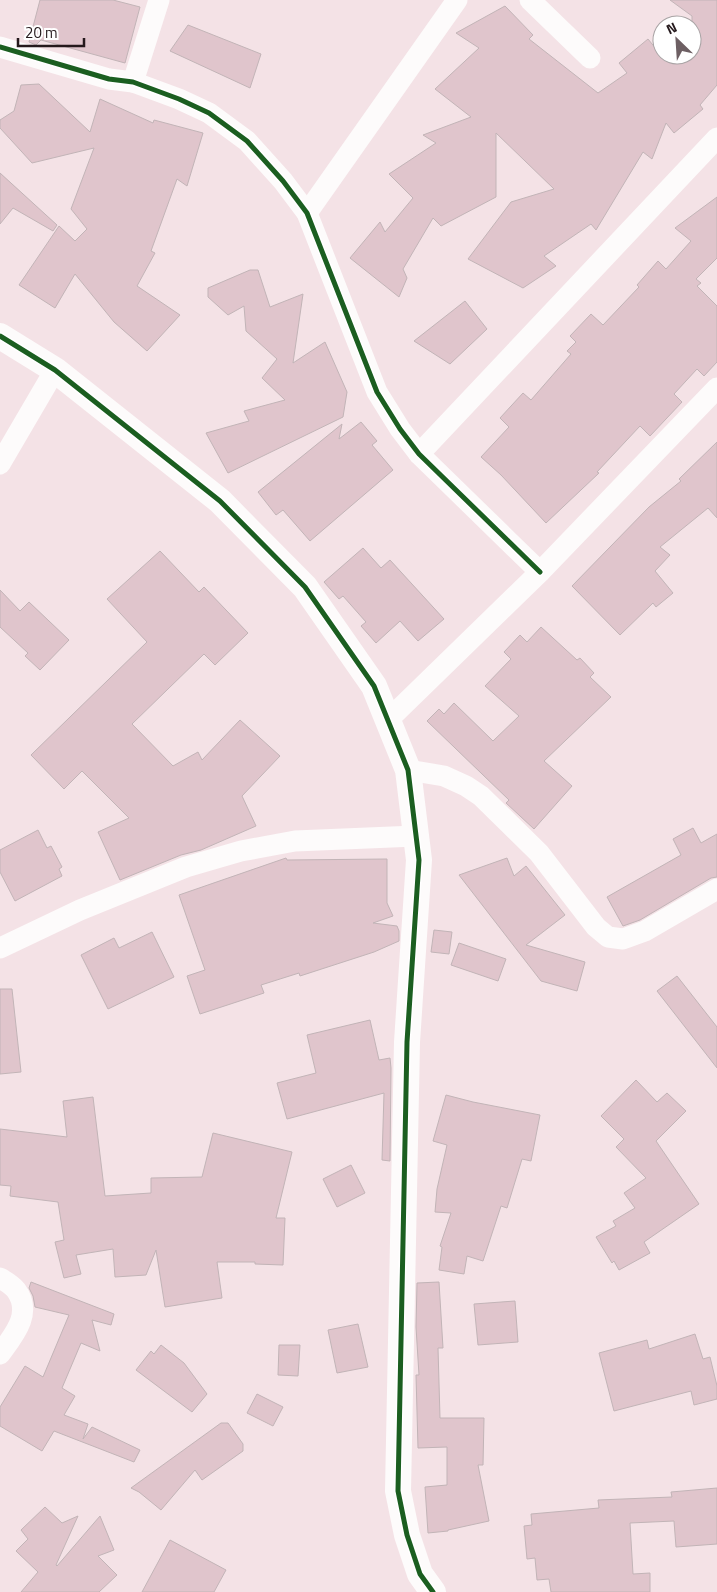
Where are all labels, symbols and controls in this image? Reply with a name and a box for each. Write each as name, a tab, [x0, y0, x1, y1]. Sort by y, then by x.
scale bar	[18, 15, 84, 47]
north arrow	[652, 15, 702, 65]
text: N	[662, 16, 680, 39]
text: 20 m	[25, 21, 58, 44]

